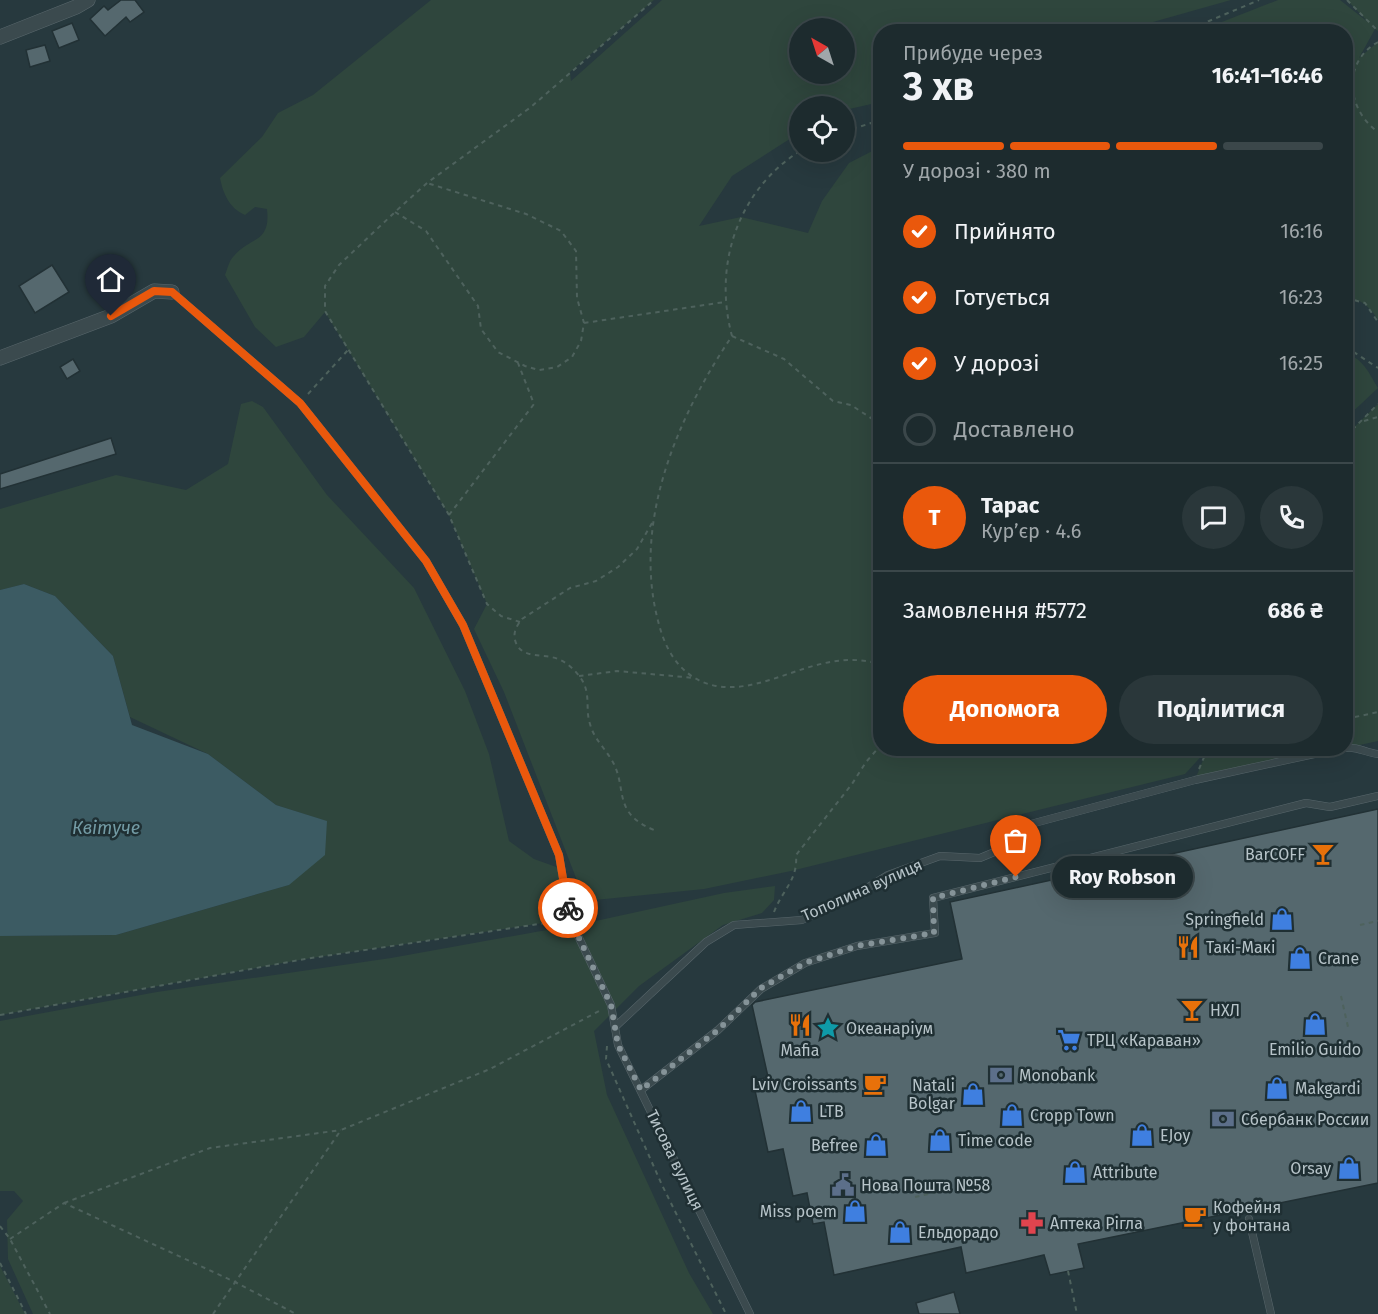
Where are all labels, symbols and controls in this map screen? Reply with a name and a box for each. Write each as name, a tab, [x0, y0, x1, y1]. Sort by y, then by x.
north arrow	[789, 18, 855, 84]
map controls	[789, 18, 855, 162]
text: Прибуде через	[903, 41, 1043, 65]
text: 16:41–16:46	[1212, 62, 1323, 89]
text: 3 хв	[903, 64, 974, 110]
button: locate	[789, 96, 855, 162]
text: У дорозі · 380 m	[903, 159, 1051, 183]
icon: check	[903, 215, 936, 248]
text: Прийнято	[954, 218, 1056, 245]
text: 16:16	[1280, 219, 1323, 243]
pin	[85, 254, 136, 316]
icon: home	[94, 263, 127, 296]
icon: check	[903, 281, 936, 314]
text: Готується	[954, 284, 1050, 311]
text: 16:23	[1279, 285, 1323, 309]
icon: check	[903, 347, 936, 380]
text: У дорозі	[954, 350, 1039, 377]
text: 16:25	[1279, 351, 1323, 375]
text: Доставлено	[954, 416, 1075, 443]
button: chat	[1182, 486, 1245, 549]
button: phone	[1260, 486, 1323, 549]
text: Тарас	[981, 492, 1039, 519]
text: Т	[929, 504, 940, 531]
text: Кур’єр · 4.6	[981, 519, 1081, 543]
text: Замовлення #5772	[903, 597, 1087, 624]
text: 686 ₴	[1268, 597, 1323, 624]
button: Допомога	[903, 675, 1107, 744]
button: Поділитися	[1119, 675, 1323, 744]
pin	[990, 815, 1041, 877]
water label: Квітуче	[72, 817, 140, 839]
icon: bag	[999, 824, 1032, 857]
bar icon: BarCOFF	[1310, 841, 1336, 867]
place label: BarCOFF	[1245, 845, 1305, 864]
street label: Тополина вулиця	[799, 855, 925, 925]
callout: Roy Robson	[1052, 856, 1193, 898]
text: Roy Robson	[1069, 865, 1176, 889]
courier	[538, 878, 598, 938]
icon: bike	[552, 892, 585, 925]
shop icon: Springfield	[1269, 906, 1295, 932]
place label: Springfield	[1185, 910, 1264, 929]
restaurant icon: Такі-Макі	[1175, 934, 1201, 960]
place label: Такі-Макі	[1206, 938, 1275, 957]
shop icon: Crane	[1287, 945, 1313, 971]
place label: Crane	[1318, 949, 1359, 968]
bar icon: НХЛ	[1179, 997, 1205, 1023]
place label: НХЛ	[1210, 1001, 1240, 1020]
shop icon: Emilio Guido	[1302, 1011, 1328, 1037]
restaurant icon: Mafia	[787, 1012, 813, 1038]
place icon: Океанаріум	[815, 1015, 841, 1041]
place label: Океанаріум	[846, 1019, 933, 1038]
supermarket icon: ТРЦ «Караван»	[1056, 1027, 1082, 1053]
place label: ТРЦ «Караван»	[1087, 1031, 1201, 1050]
place label: Emilio Guido	[1269, 1040, 1361, 1059]
place label: Mafia	[780, 1041, 820, 1060]
bank icon: Monobank	[988, 1062, 1014, 1088]
place label: Monobank	[1019, 1066, 1096, 1085]
cafe icon: Lviv Croissants	[862, 1071, 888, 1097]
place label: Lviv Croissants	[751, 1075, 857, 1094]
shop icon: Makgardi	[1264, 1075, 1290, 1101]
place label: Natali Bolgar	[908, 1076, 956, 1113]
place label: Makgardi	[1295, 1079, 1361, 1098]
shop icon: Natali Bolgar	[960, 1081, 986, 1107]
shop icon: LTB	[788, 1098, 814, 1124]
place label: LTB	[819, 1102, 844, 1121]
shop icon: Cropp Town	[999, 1102, 1025, 1128]
place label: Cropp Town	[1030, 1106, 1115, 1125]
bank icon: Сбербанк России	[1210, 1106, 1236, 1132]
street label: Тисова вулиця	[642, 1107, 708, 1213]
place label: Сбербанк России	[1241, 1110, 1369, 1129]
shop icon: EJoy	[1129, 1122, 1155, 1148]
place label: EJoy	[1160, 1126, 1191, 1145]
shop icon: Time code	[927, 1127, 953, 1153]
place label: Time code	[958, 1131, 1032, 1150]
shop icon: Befree	[863, 1132, 889, 1158]
place label: Befree	[811, 1136, 858, 1155]
shop icon: Orsay	[1336, 1155, 1362, 1181]
shop icon: Attribute	[1062, 1159, 1088, 1185]
place label: Orsay	[1290, 1159, 1331, 1178]
place label: Attribute	[1093, 1163, 1157, 1182]
public building icon: Нова Пошта №58	[830, 1172, 856, 1198]
place label: Нова Пошта №58	[861, 1176, 990, 1195]
shop icon: Miss poem	[842, 1198, 868, 1224]
place label: Кофейня у фонтана	[1213, 1198, 1290, 1235]
place label: Miss poem	[760, 1202, 837, 1221]
cafe icon: Кофейня у фонтана	[1182, 1203, 1208, 1229]
pharmacy icon: Аптека Рігла	[1019, 1210, 1045, 1236]
place label: Аптека Рігла	[1050, 1214, 1143, 1233]
shop icon: Ельдорадо	[887, 1219, 913, 1245]
place label: Ельдорадо	[918, 1223, 999, 1242]

